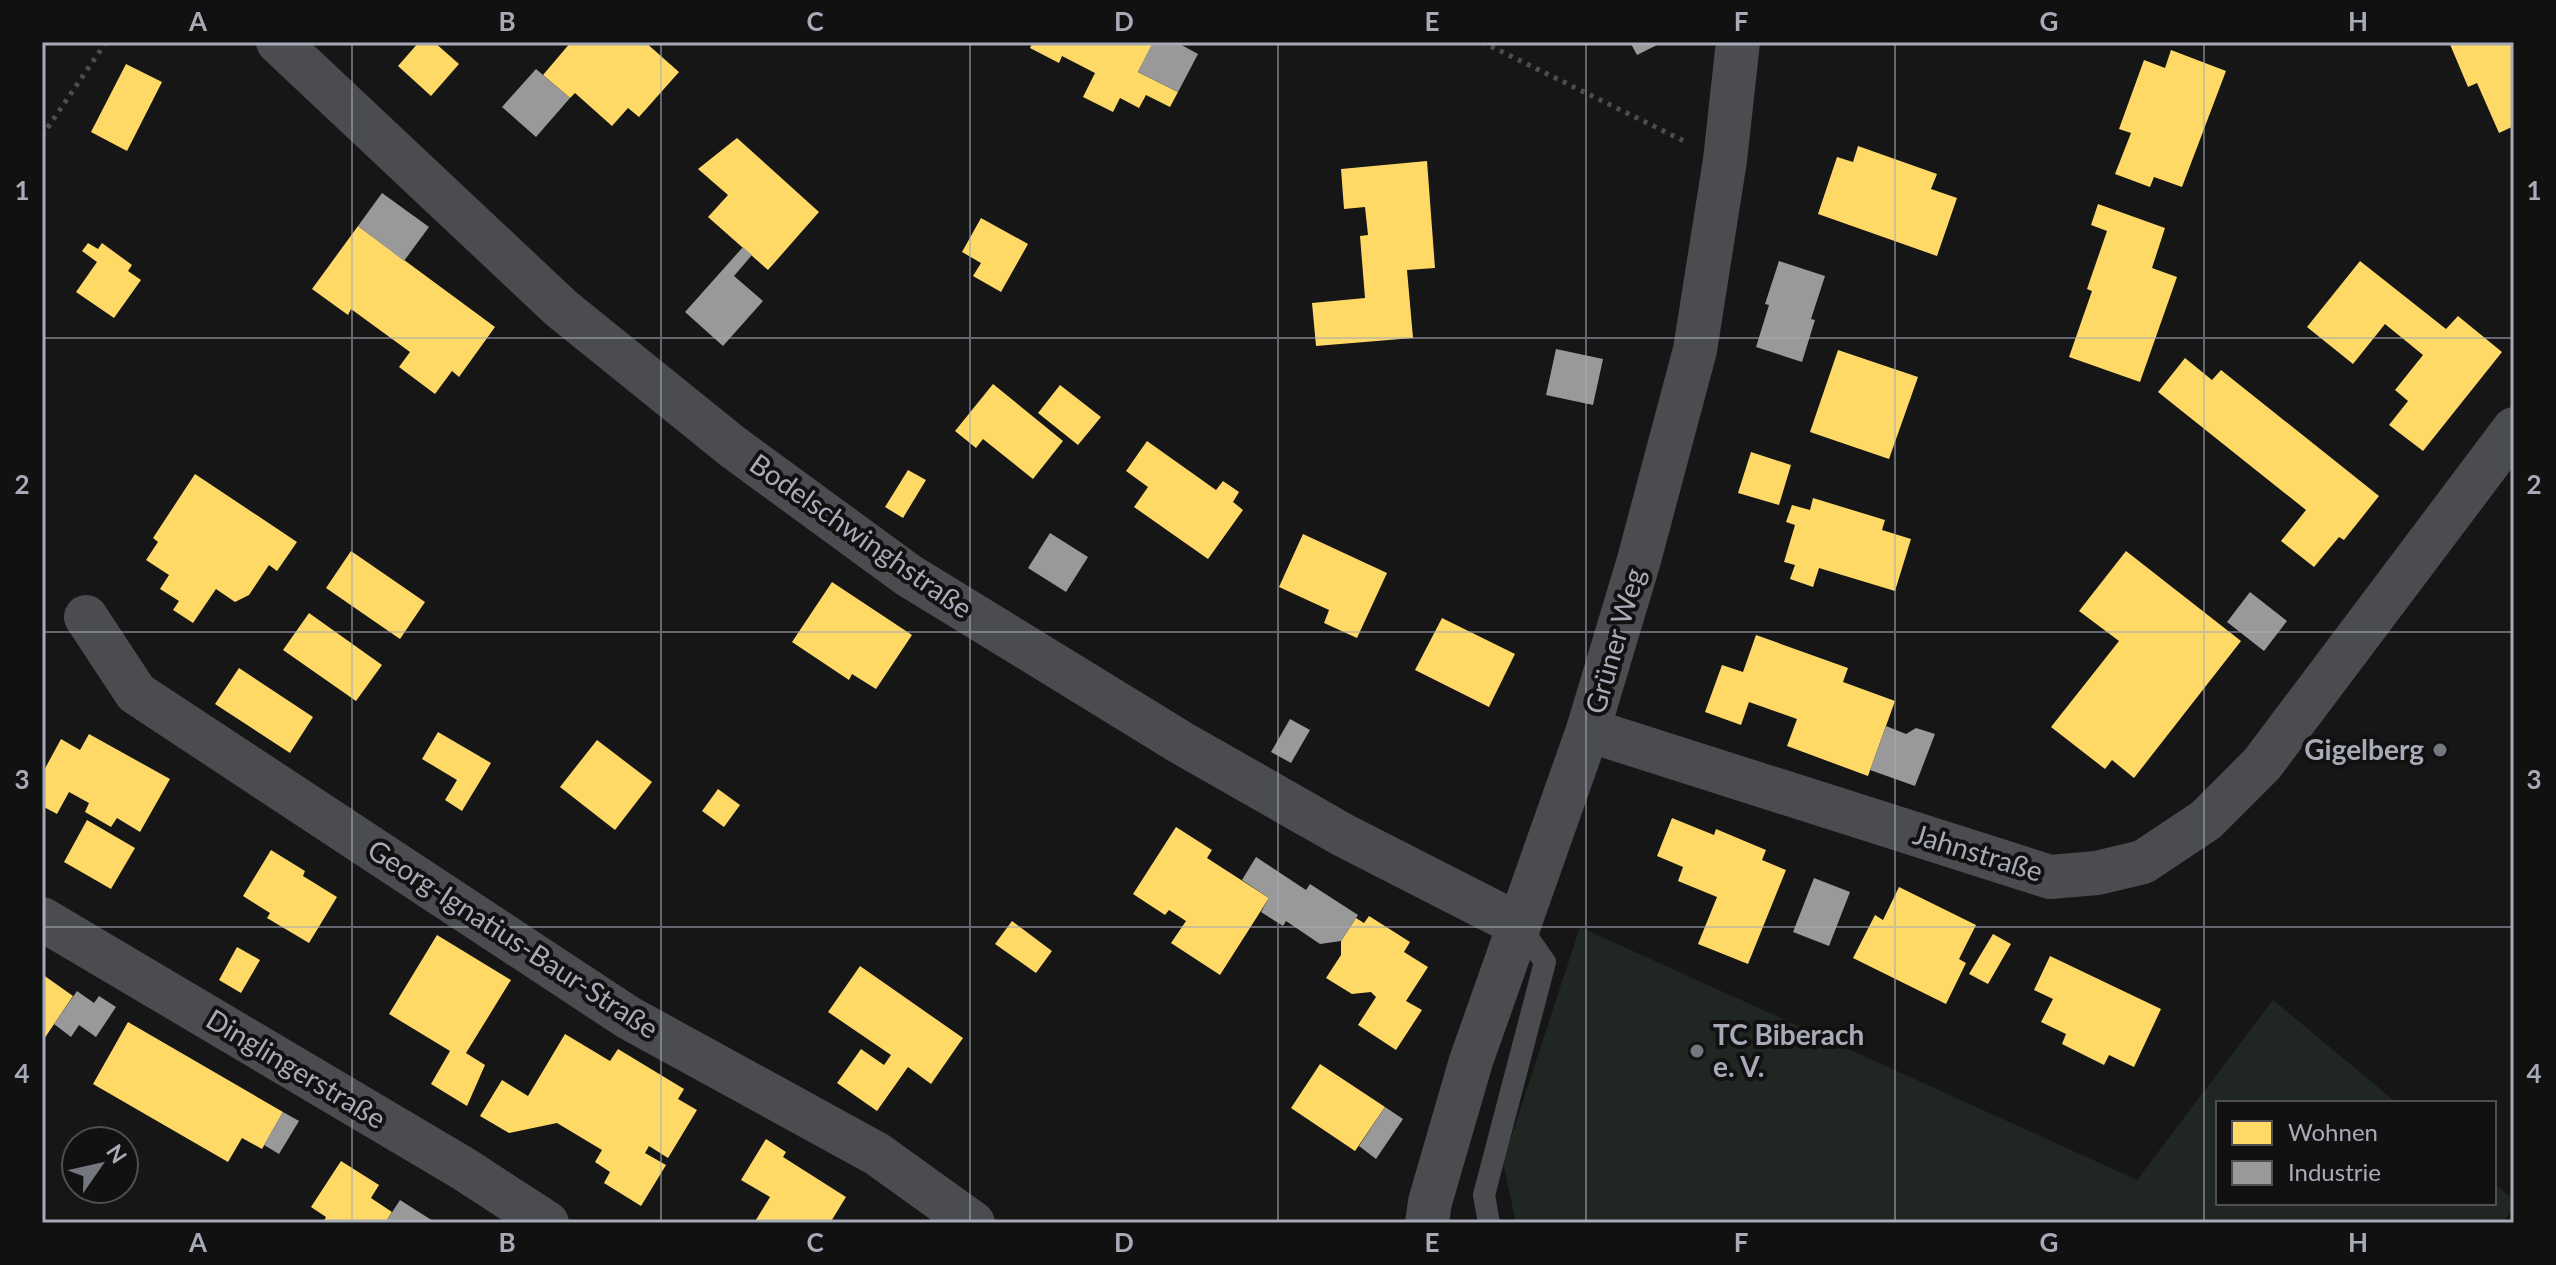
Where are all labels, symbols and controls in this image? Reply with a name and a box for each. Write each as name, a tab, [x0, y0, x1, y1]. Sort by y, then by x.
text: A	[188, 5, 208, 37]
text: B	[498, 5, 516, 37]
text: C	[806, 5, 824, 37]
text: D	[1114, 5, 1134, 37]
text: E	[1425, 5, 1439, 37]
text: F	[1734, 5, 1748, 37]
text: G	[2040, 5, 2058, 37]
text: H	[2348, 5, 2368, 37]
text: 1	[14, 174, 30, 206]
text: 1	[2526, 174, 2542, 206]
street label: Bodelschwinghstraße	[744, 446, 979, 625]
text: 2	[14, 468, 30, 500]
text: 2	[2526, 468, 2542, 500]
street label: Grüner Weg	[1577, 564, 1651, 717]
place label: Gigelberg	[2304, 732, 2424, 766]
marker: Gigelberg	[2431, 741, 2449, 759]
text: 3	[14, 763, 30, 795]
text: 3	[2526, 763, 2542, 795]
street label: Jahnstraße	[1909, 816, 2047, 888]
street label: Georg-Ignatius-Baur-Straße	[362, 831, 665, 1045]
street label: Dinglingerstraße	[201, 1001, 392, 1135]
place label: TC Biberach e. V.	[1713, 1017, 1864, 1083]
marker: TC Biberach e. V.	[1688, 1042, 1706, 1060]
text: 4	[14, 1057, 30, 1089]
text: 4	[2526, 1057, 2542, 1089]
legend	[2216, 1101, 2496, 1205]
text: Wohnen	[2288, 1117, 2378, 1146]
north arrow	[60, 1125, 140, 1205]
text: N	[101, 1139, 133, 1168]
text: Industrie	[2288, 1157, 2381, 1186]
text: A	[188, 1226, 208, 1258]
text: B	[498, 1226, 516, 1258]
text: C	[806, 1226, 824, 1258]
text: D	[1114, 1226, 1134, 1258]
text: E	[1425, 1226, 1439, 1258]
text: F	[1734, 1226, 1748, 1258]
text: G	[2040, 1226, 2058, 1258]
text: H	[2348, 1226, 2368, 1258]

